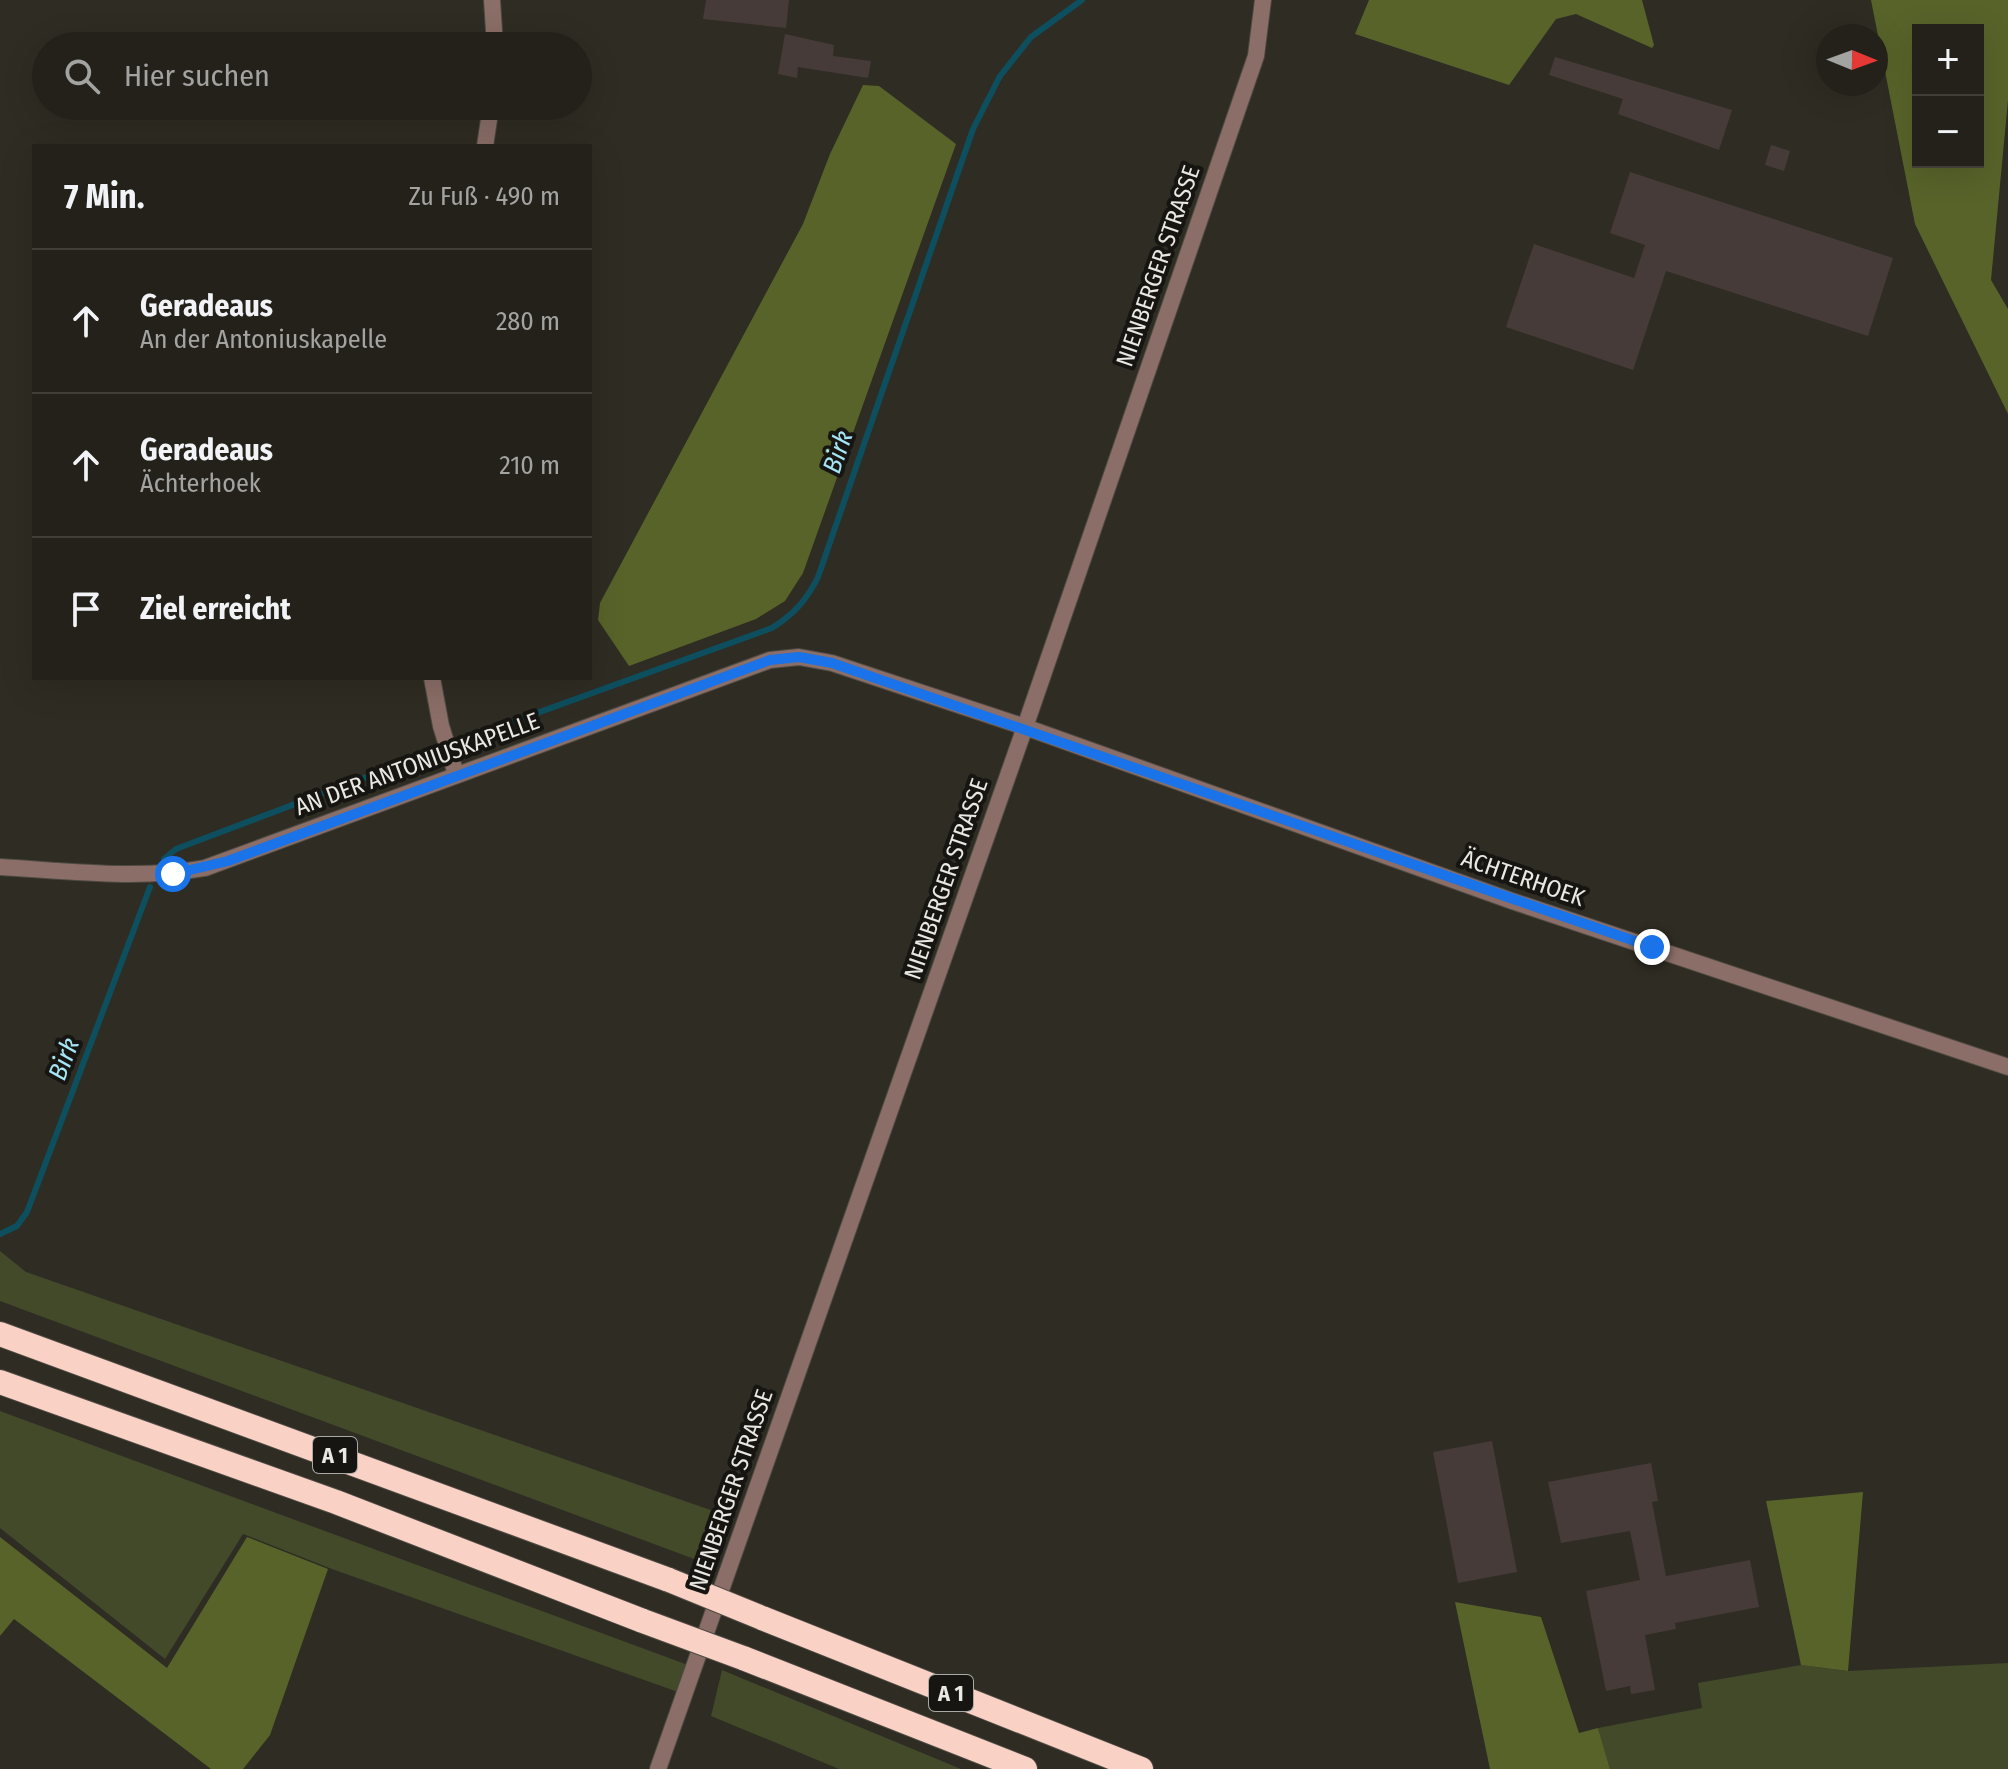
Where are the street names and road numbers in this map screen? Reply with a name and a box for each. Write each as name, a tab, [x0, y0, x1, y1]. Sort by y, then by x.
street label: NIENBERGER STRASSE	[1110, 162, 1206, 370]
street label: AN DER ANTONIUSKAPELLE	[291, 707, 543, 821]
street label: NIENBERGER STRASSE	[898, 775, 994, 983]
street label: ÄCHTERHOEK	[1458, 844, 1588, 912]
street label: NIENBERGER STRASSE	[683, 1386, 779, 1594]
road number: A 1	[313, 1437, 357, 1473]
road number: A 1	[929, 1675, 973, 1711]

